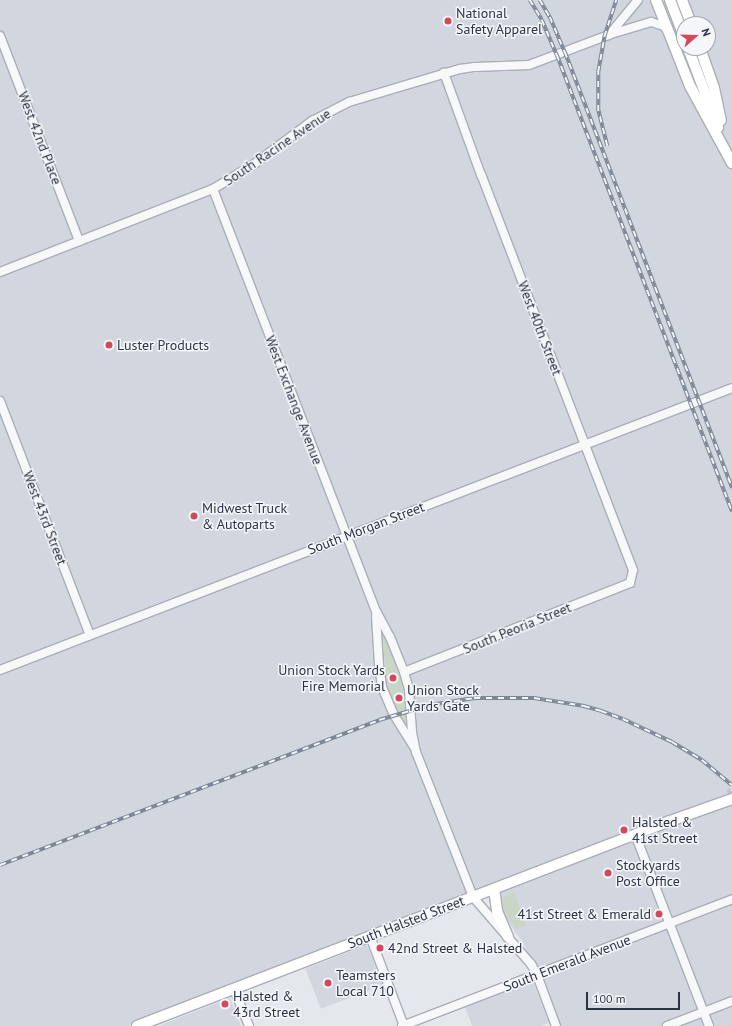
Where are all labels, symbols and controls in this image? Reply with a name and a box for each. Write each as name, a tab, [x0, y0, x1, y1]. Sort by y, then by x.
place label: National Safety Apparel	[456, 5, 543, 38]
marker: National Safety Apparel	[443, 16, 453, 26]
north arrow	[676, 16, 716, 56]
text: N	[699, 26, 714, 38]
street label: West 42nd Place	[14, 89, 66, 187]
street label: South Racine Avenue	[220, 105, 334, 189]
street label: West 40th Street	[514, 278, 566, 378]
street label: West Exchange Avenue	[262, 333, 326, 467]
place label: Luster Products	[117, 337, 209, 353]
marker: Luster Products	[104, 340, 114, 350]
street label: West 43rd Street	[19, 469, 71, 567]
street label: South Morgan Street	[305, 498, 427, 558]
place label: Midwest Truck & Autoparts	[202, 500, 288, 532]
marker: Midwest Truck & Autoparts	[189, 511, 199, 521]
street label: South Peoria Street	[460, 599, 574, 657]
place label: Union Stock Yards Fire Memorial	[277, 662, 385, 694]
marker: Union Stock Yards Fire Memorial	[388, 673, 398, 683]
place label: Union Stock Yards Gate	[407, 682, 479, 714]
marker: Union Stock Yards Gate	[394, 693, 404, 703]
place label: Halsted & 41st Street	[632, 814, 697, 846]
marker: Halsted & 41st Street	[619, 825, 629, 835]
place label: Stockyards Post Office	[616, 857, 680, 890]
marker: Stockyards Post Office	[603, 868, 613, 878]
street label: South Halsted Street	[345, 892, 467, 952]
place label: 41st Street & Emerald	[517, 906, 651, 922]
marker: 41st Street & Emerald	[654, 909, 664, 919]
street label: South Emerald Avenue	[501, 931, 633, 995]
place label: 42nd Street & Halsted	[388, 940, 522, 956]
marker: 42nd Street & Halsted	[375, 943, 385, 953]
place label: Teamsters Local 710	[336, 967, 396, 1000]
marker: Teamsters Local 710	[323, 978, 333, 988]
scale bar	[588, 984, 682, 1010]
place label: Halsted & 43rd Street	[233, 988, 300, 1020]
text: 100 m	[593, 991, 626, 1006]
marker: Halsted & 43rd Street	[220, 999, 230, 1009]

